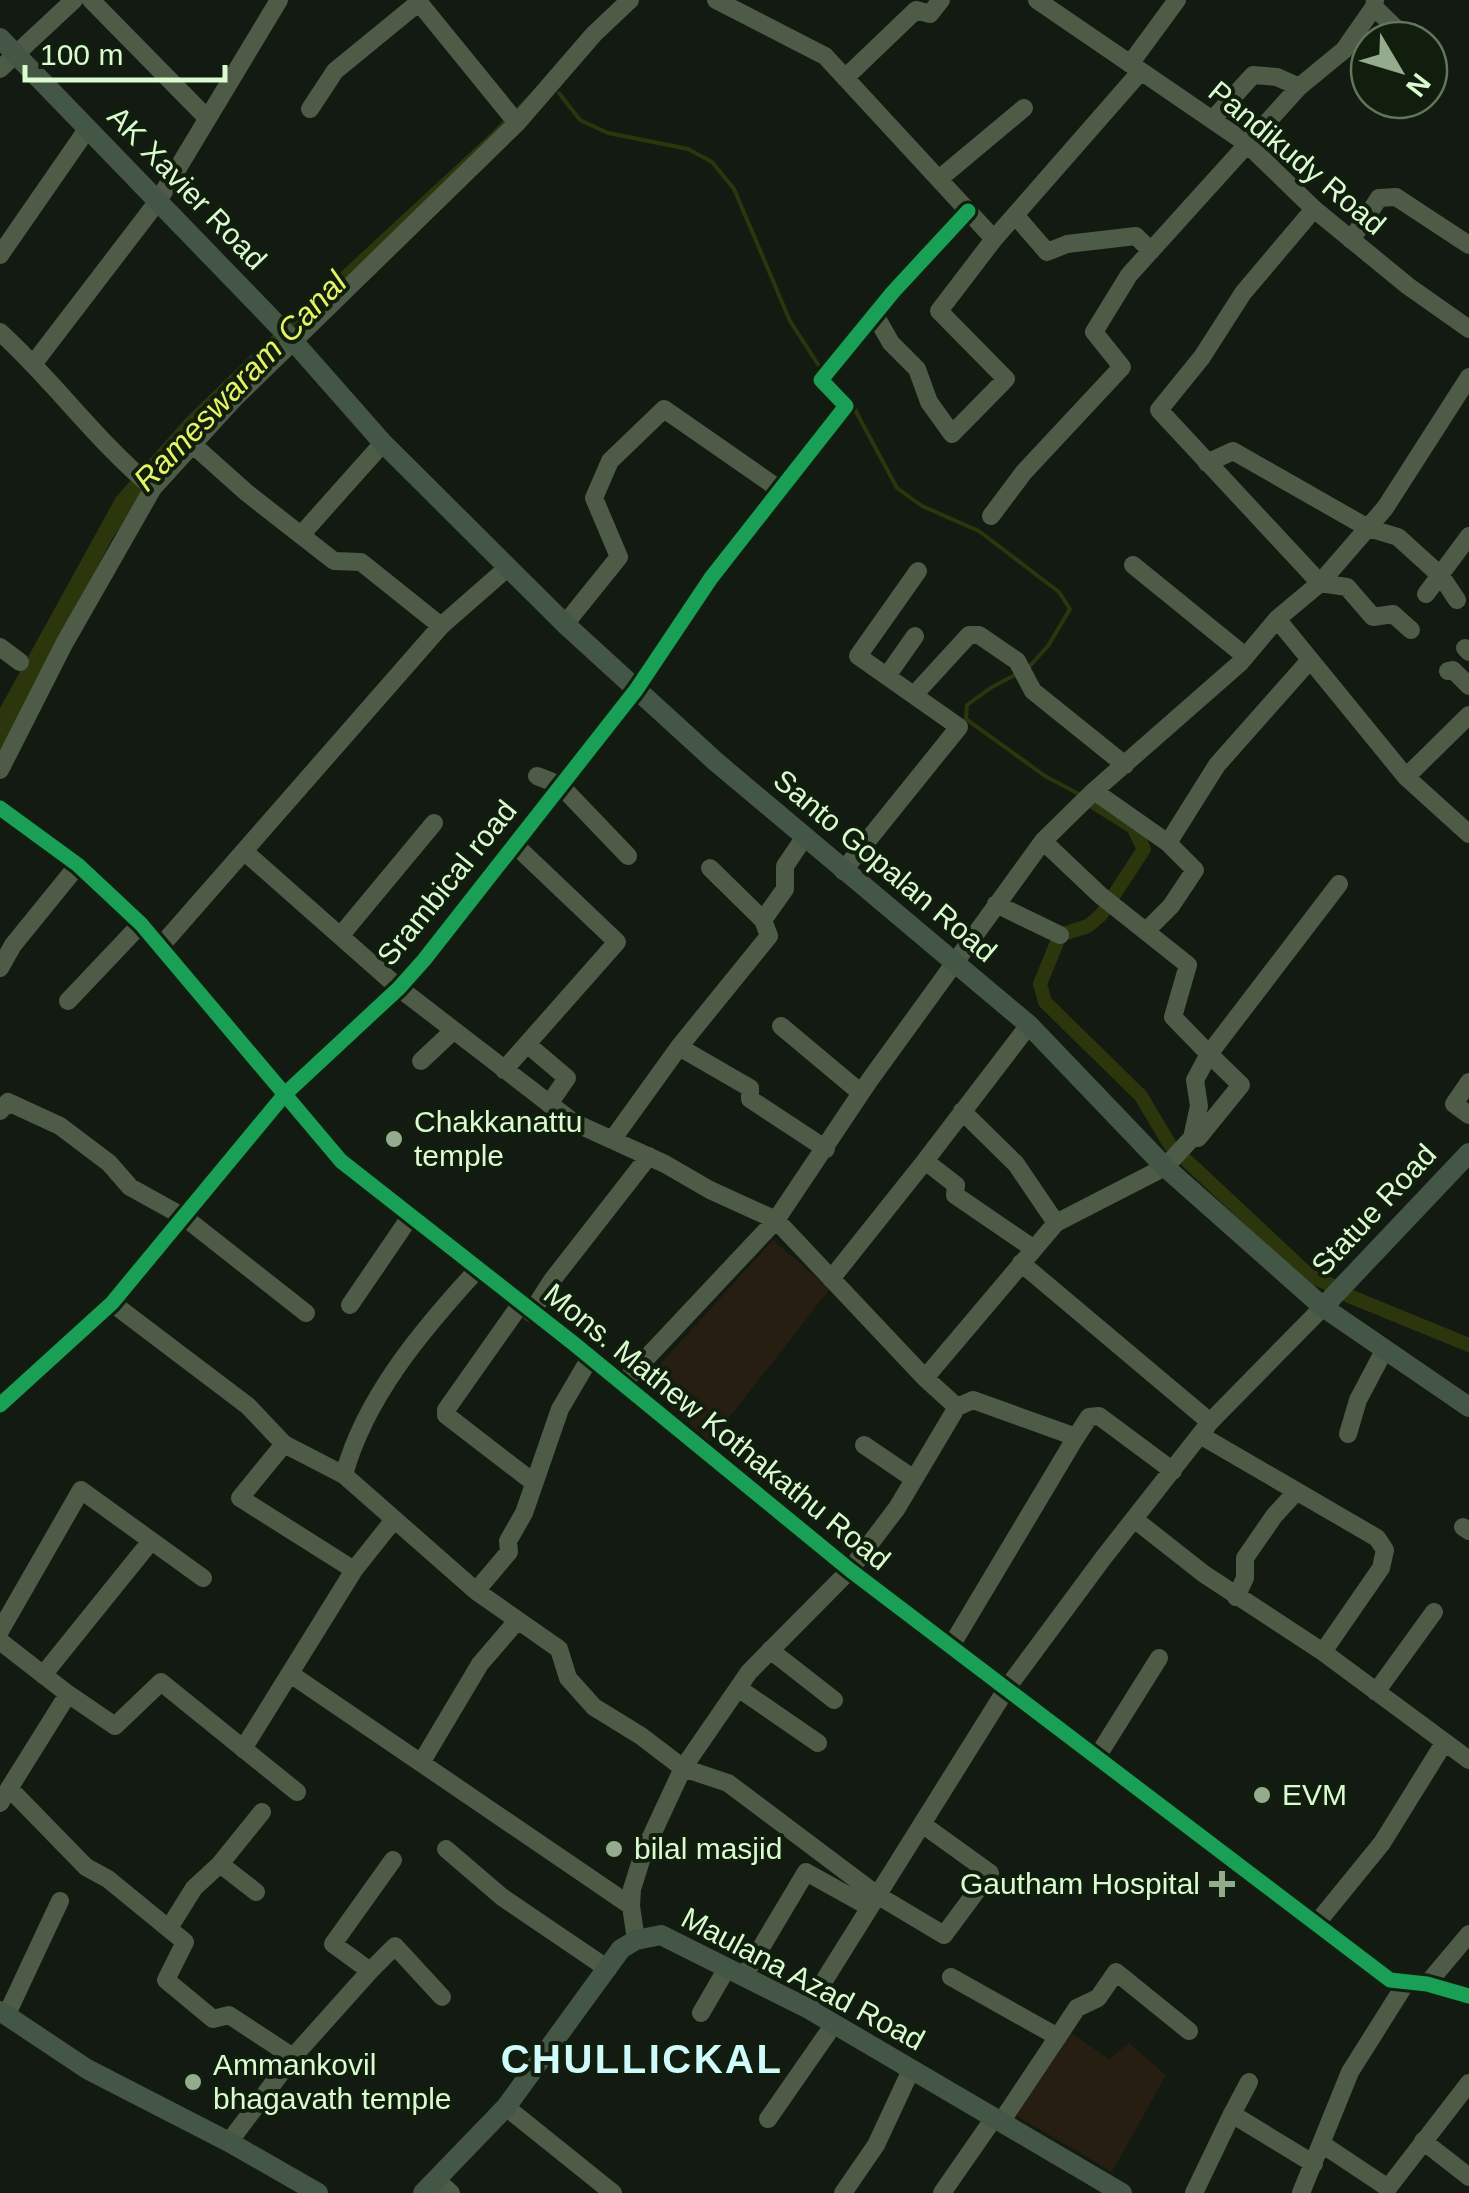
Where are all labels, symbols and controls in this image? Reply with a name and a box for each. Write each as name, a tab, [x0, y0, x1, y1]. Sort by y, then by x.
scale bar	[25, 20, 225, 82]
north arrow	[1349, 20, 1449, 120]
text: 100 m	[40, 38, 123, 71]
text: N	[1400, 68, 1437, 103]
street label: Pandikudy Road	[1202, 74, 1392, 241]
street label: AK Xavier Road	[101, 99, 273, 276]
water label: Rameswaram Canal	[126, 264, 354, 498]
street label: Santo Gopalan Road	[767, 763, 1003, 968]
street label: Srambical road	[370, 794, 523, 971]
place label: Chakkanattu temple	[414, 1105, 582, 1172]
marker: Chakkanattu temple	[383, 1128, 405, 1150]
street label: Statue Road	[1305, 1137, 1443, 1282]
street label: Mons. Mathew Kothakathu Road	[538, 1277, 897, 1576]
place label: EVM	[1282, 1778, 1347, 1811]
marker: EVM	[1251, 1784, 1273, 1806]
place label: bilal masjid	[634, 1832, 782, 1865]
marker: bilal masjid	[603, 1838, 625, 1860]
place label: Gautham Hospital	[960, 1867, 1200, 1900]
marker: Gautham Hospital	[1209, 1871, 1235, 1897]
street label: Maulana Azad Road	[676, 1901, 930, 2057]
district label: CHULLICKAL	[501, 2037, 783, 2081]
place label: Ammankovil bhagavath temple	[213, 2048, 452, 2115]
marker: Ammankovil bhagavath temple	[182, 2071, 204, 2093]

